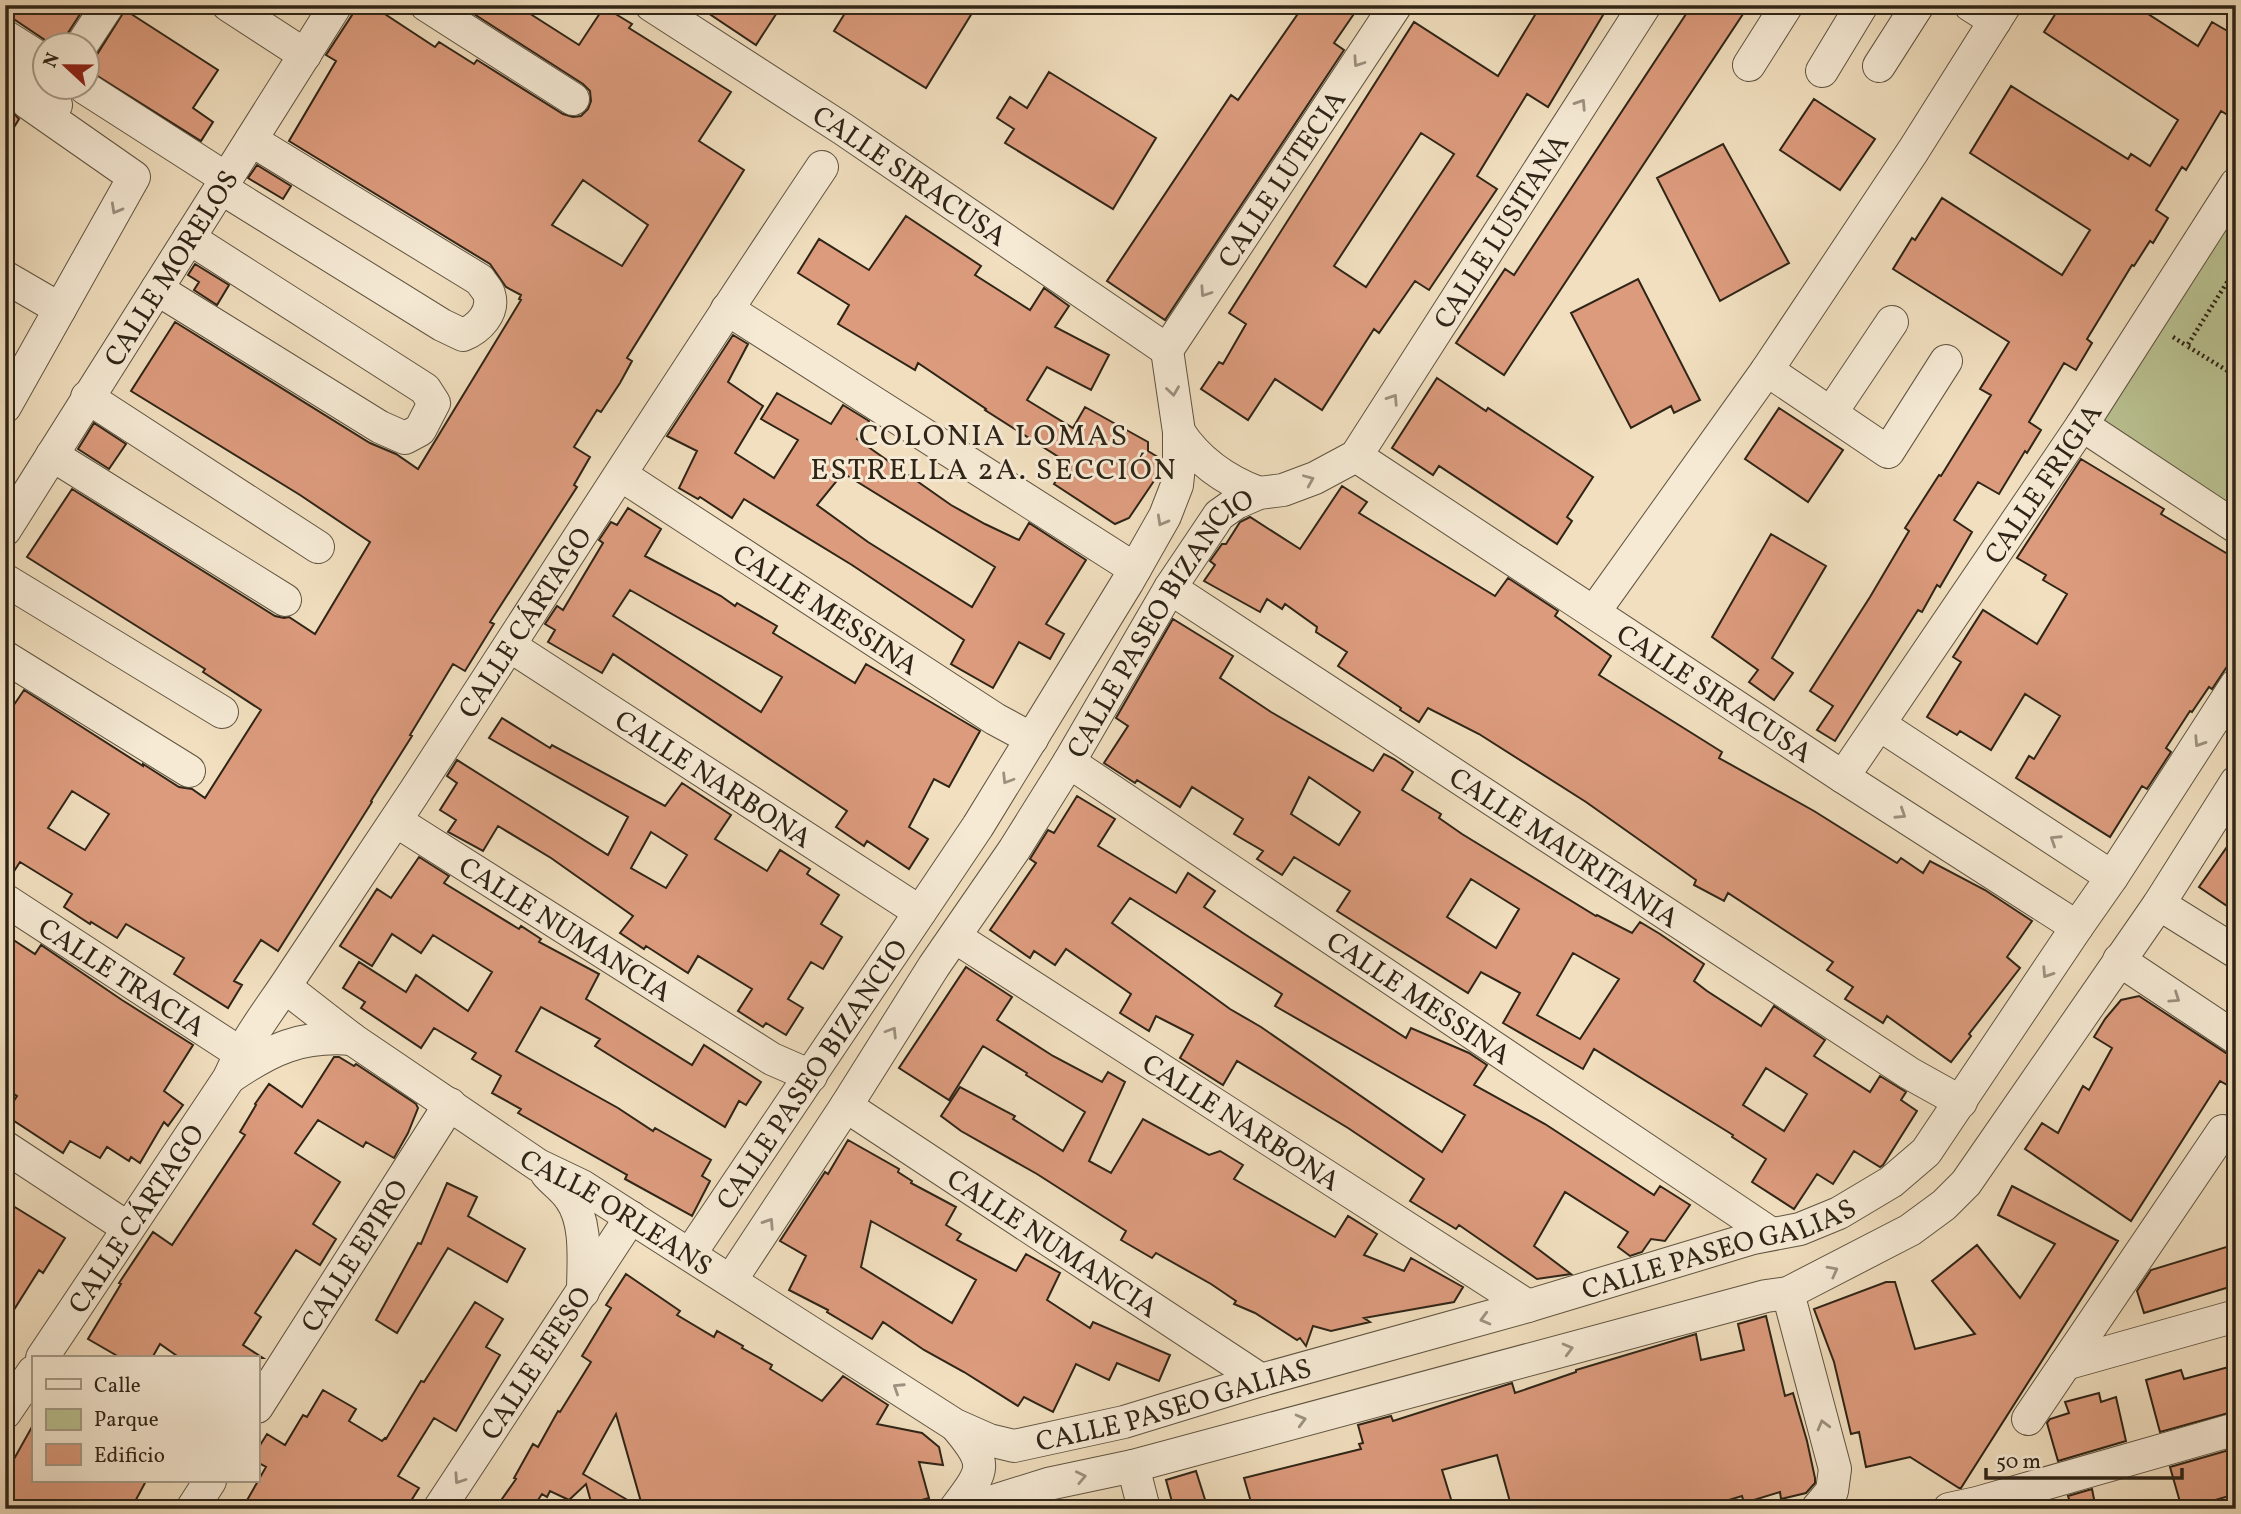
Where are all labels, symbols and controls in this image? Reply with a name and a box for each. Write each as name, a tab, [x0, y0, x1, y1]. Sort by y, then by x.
north arrow	[32, 32, 102, 102]
text: N	[37, 49, 67, 72]
one-way arrow	[1354, 54, 1367, 67]
street label: CALLE LUTECIA	[1210, 83, 1356, 276]
street label: CALLE SIRACUSA	[804, 97, 1014, 257]
one-way arrow	[1573, 99, 1586, 112]
street label: CALLE LUSITANA	[1425, 127, 1580, 337]
street label: CALLE MORELOS	[96, 163, 249, 375]
one-way arrow	[111, 202, 124, 215]
one-way arrow	[1201, 285, 1214, 298]
one-way arrow	[1165, 385, 1180, 397]
one-way arrow	[1384, 393, 1397, 406]
street label: CALLE FRIGIA	[1976, 397, 2113, 573]
district label: COLONIA LOMAS ESTRELLA 2A. SECCIÓN	[810, 416, 1178, 492]
one-way arrow	[1303, 474, 1315, 488]
street label: CALLE PASEO BIZANCIO	[1058, 481, 1260, 766]
one-way arrow	[1157, 514, 1170, 527]
street label: CALLE CÁRTAGO	[450, 520, 603, 727]
street label: CALLE MESSINA	[724, 536, 926, 686]
street label: CALLE SIRACUSA	[1608, 616, 1820, 774]
street label: CALLE NARBONA	[606, 702, 819, 859]
one-way arrow	[2195, 734, 2207, 747]
street label: CALLE MAURITANIA	[1441, 759, 1686, 939]
one-way arrow	[1002, 772, 1015, 785]
one-way arrow	[1893, 806, 1906, 819]
one-way arrow	[2050, 836, 2063, 848]
street label: CALLE NUMANCIA	[450, 848, 679, 1013]
street label: CALLE TRACIA	[30, 910, 212, 1047]
street label: CALLE MESSINA	[1318, 923, 1518, 1076]
street label: CALLE PASEO BIZANCIO	[708, 932, 918, 1218]
one-way arrow	[2042, 965, 2055, 978]
one-way arrow	[2168, 990, 2181, 1003]
one-way arrow	[884, 1027, 897, 1040]
street label: CALLE NARBONA	[1134, 1046, 1347, 1202]
street label: CALLE CÁRTAGO	[60, 1117, 215, 1322]
street label: CALLE ORLEANS	[511, 1141, 719, 1287]
street label: CALLE NUMANCIA	[938, 1161, 1165, 1329]
street label: CALLE EPIRO	[293, 1173, 419, 1340]
street label: CALLE PASEO GALIAS	[1577, 1190, 1864, 1311]
one-way arrow	[761, 1218, 773, 1231]
one-way arrow	[1826, 1266, 1838, 1279]
street label: CALLE EFESO	[472, 1280, 602, 1449]
one-way arrow	[1479, 1310, 1491, 1325]
one-way arrow	[1562, 1343, 1574, 1357]
street label: CALLE PASEO GALIAS	[1033, 1350, 1316, 1463]
legend	[32, 1356, 259, 1482]
text: Calle	[94, 1372, 141, 1401]
one-way arrow	[892, 1383, 905, 1396]
text: Parque	[94, 1406, 159, 1435]
one-way arrow	[1295, 1414, 1307, 1429]
one-way arrow	[1817, 1419, 1831, 1431]
scale bar	[1986, 1437, 2182, 1481]
text: Edificio	[94, 1442, 165, 1471]
text: 50 m	[1996, 1448, 2041, 1477]
one-way arrow	[454, 1471, 467, 1484]
one-way arrow	[1075, 1471, 1087, 1485]

